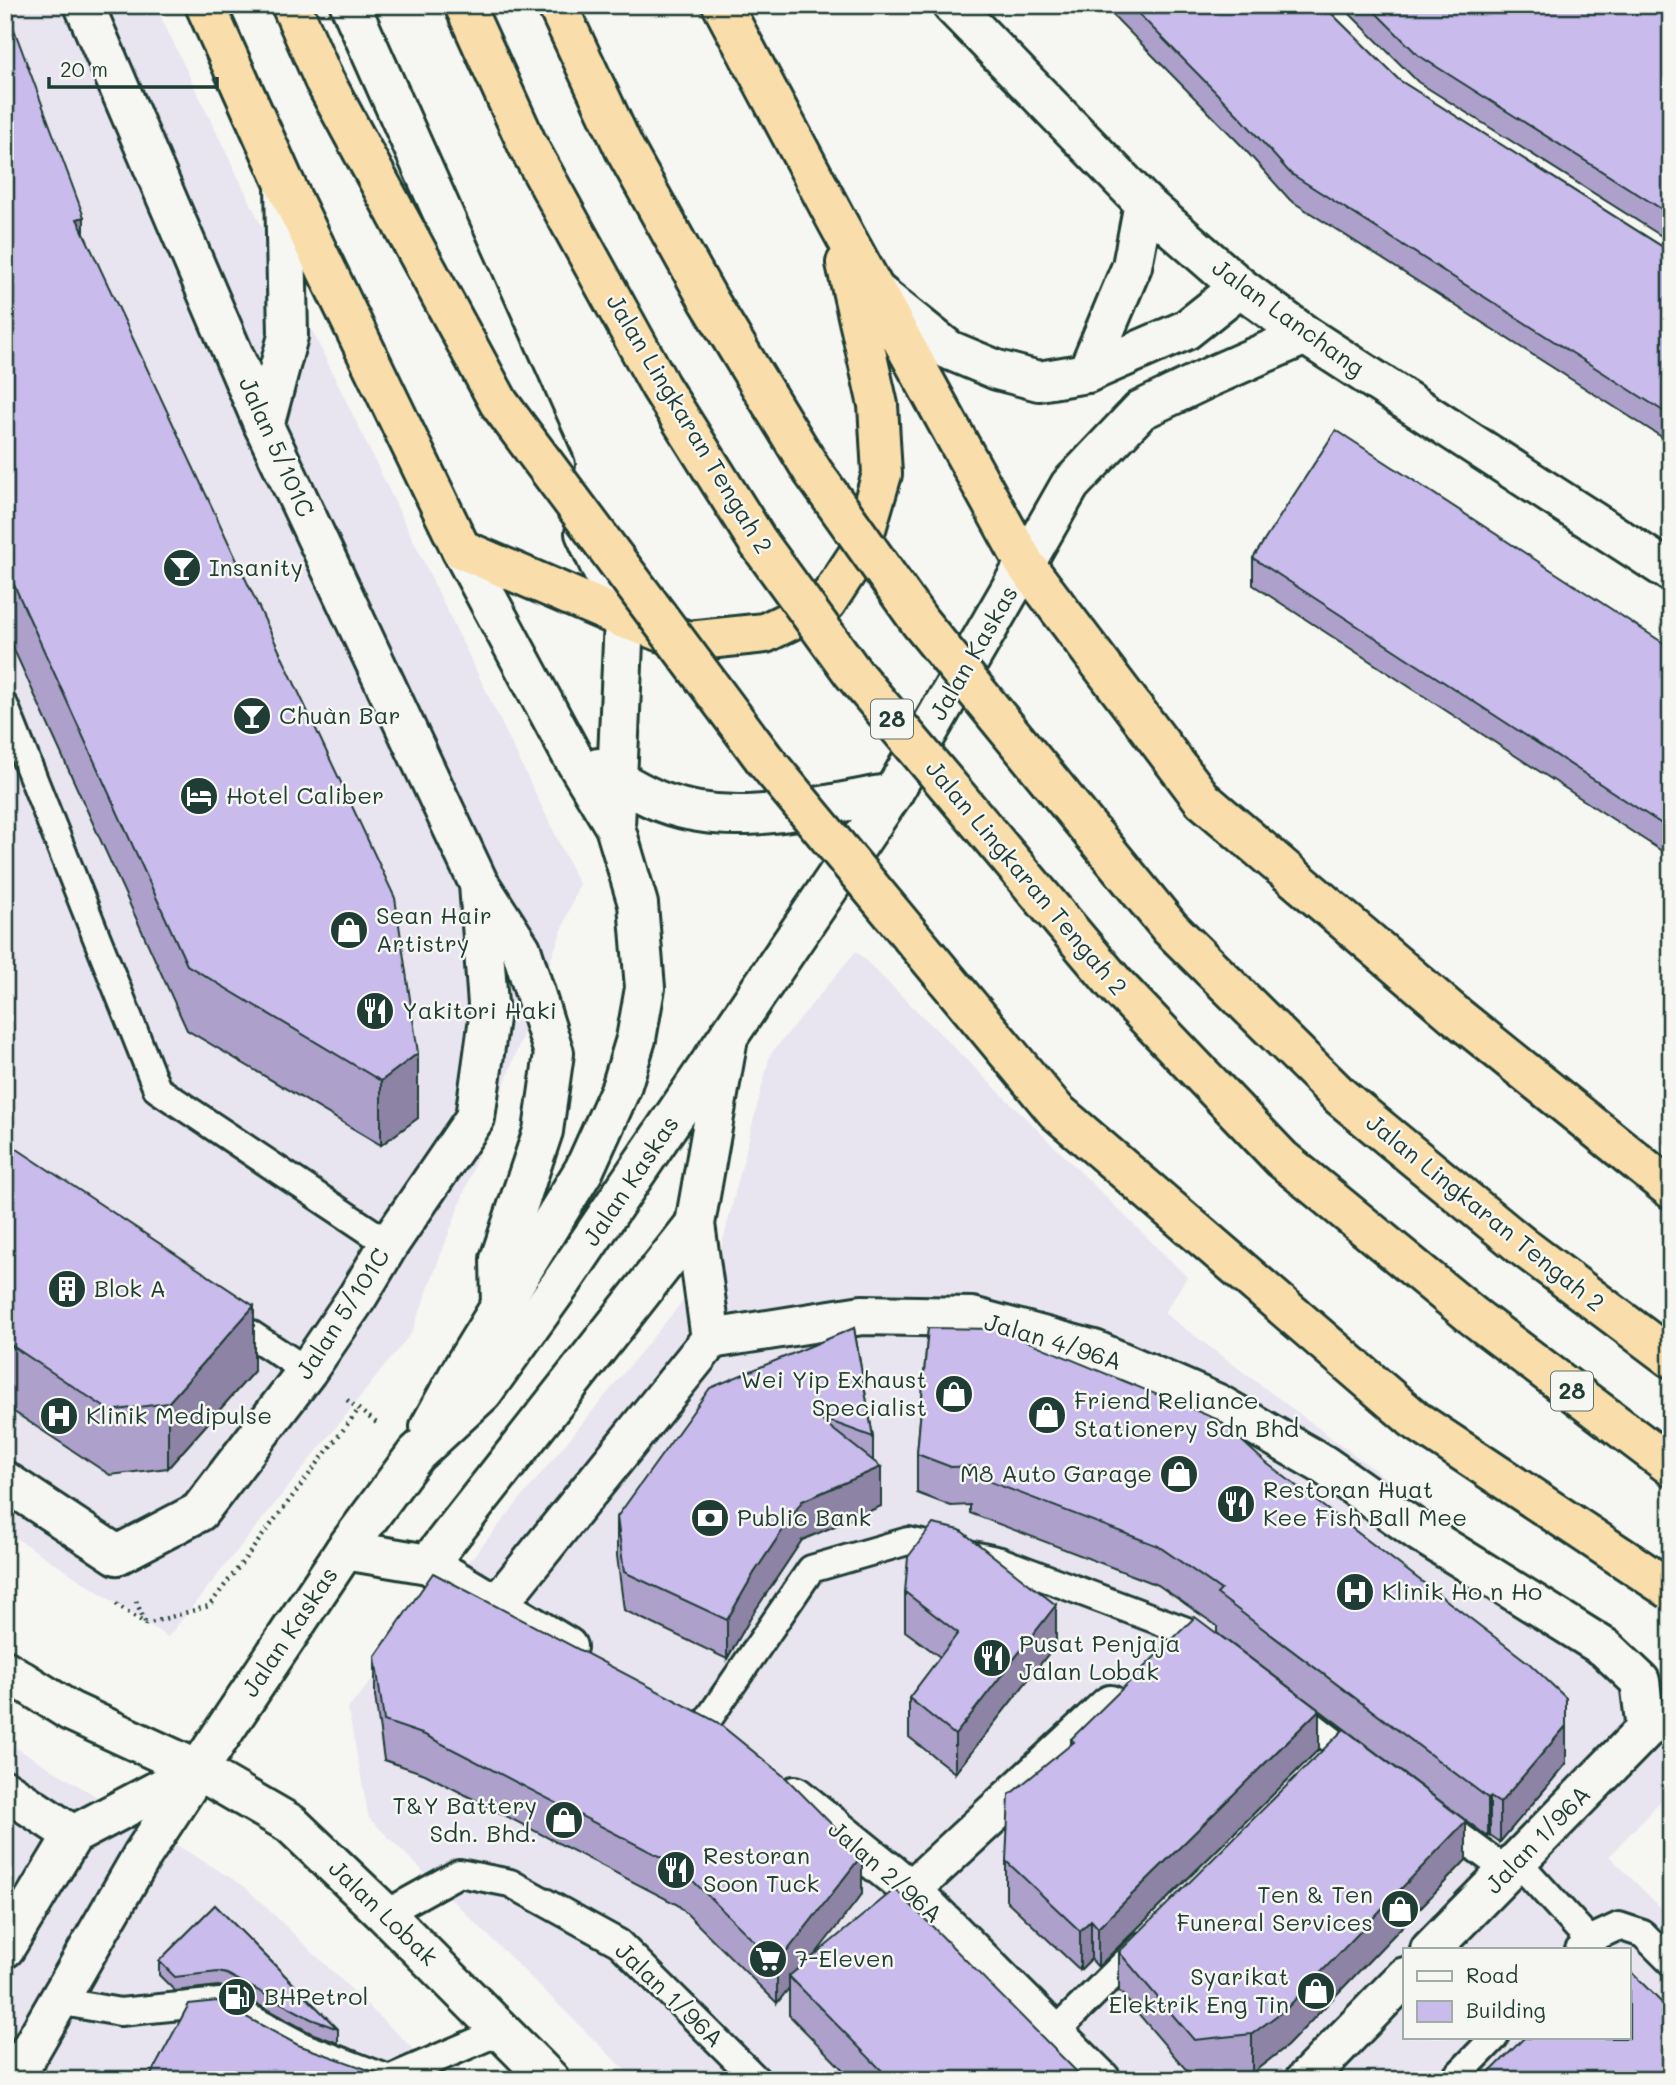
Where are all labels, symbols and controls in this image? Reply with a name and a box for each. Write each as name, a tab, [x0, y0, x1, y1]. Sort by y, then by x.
scale bar	[49, 46, 217, 90]
text: 20 m	[60, 55, 108, 82]
street label: Jalan Lanchang	[1207, 251, 1371, 382]
street label: Jalan Lingkaran Tengah 2	[600, 288, 780, 559]
street label: Jalan 5/101C	[233, 372, 322, 521]
bar icon: Insanity	[161, 547, 203, 589]
place label: Insanity	[209, 551, 303, 582]
street label: Jalan Kaskas	[922, 579, 1024, 725]
bar icon: Chuàn Bar	[231, 695, 273, 737]
place label: Chuàn Bar	[279, 699, 401, 730]
road number: 28	[871, 699, 913, 738]
street label: Jalan Lingkaran Tengah 2	[920, 753, 1135, 1001]
hotel icon: Hotel Caliber	[178, 775, 220, 817]
place label: Hotel Caliber	[226, 779, 384, 810]
place label: Sean Hair Artistry	[376, 899, 492, 958]
shop icon: Sean Hair Artistry	[328, 909, 370, 951]
restaurant icon: Yakitori Haki	[354, 990, 396, 1032]
place label: Yakitori Haki	[402, 994, 557, 1025]
street label: Jalan Lingkaran Tengah 2	[1360, 1106, 1611, 1318]
street label: Jalan Kaskas	[575, 1109, 685, 1251]
street label: Jalan 5/101C	[288, 1242, 396, 1385]
building icon: Blok A	[46, 1268, 88, 1310]
place label: Blok A	[94, 1272, 166, 1303]
street label: Jalan 4/96A	[981, 1305, 1126, 1376]
place label: Wei Yip Exhaust Specialist	[741, 1363, 927, 1422]
road number: 28	[1551, 1372, 1593, 1410]
shop icon: Wei Yip Exhaust Specialist	[933, 1373, 975, 1415]
place label: Friend Reliance Stationery Sdn Bhd	[1074, 1384, 1299, 1443]
shop icon: Friend Reliance Stationery Sdn Bhd	[1026, 1394, 1068, 1436]
hospital icon: Klinik Medipulse	[38, 1395, 80, 1437]
place label: Klinik Medipulse	[86, 1399, 272, 1430]
shop icon: M8 Auto Garage	[1158, 1453, 1200, 1495]
place label: M8 Auto Garage	[960, 1457, 1152, 1488]
place label: Restoran Huat Kee Fish Ball Mee	[1263, 1473, 1467, 1532]
restaurant icon: Restoran Huat Kee Fish Ball Mee	[1215, 1483, 1257, 1525]
bank icon: Public Bank	[689, 1497, 731, 1539]
place label: Public Bank	[737, 1501, 871, 1532]
street label: Jalan Kaskas	[234, 1560, 344, 1702]
hospital icon: Klinik Ho n Ho	[1334, 1571, 1376, 1613]
place label: Klinik Ho n Ho	[1382, 1575, 1542, 1606]
place label: Pusat Penjaja Jalan Lobak	[1019, 1627, 1181, 1686]
restaurant icon: Pusat Penjaja Jalan Lobak	[971, 1637, 1013, 1679]
street label: Jalan 1/96A	[1478, 1778, 1596, 1900]
place label: T&Y Battery Sdn. Bhd.	[392, 1789, 537, 1848]
shop icon: T&Y Battery Sdn. Bhd.	[543, 1799, 585, 1841]
street label: Jalan 2/96A	[822, 1813, 949, 1929]
place label: Restoran Soon Tuck	[703, 1839, 819, 1898]
restaurant icon: Restoran Soon Tuck	[655, 1849, 697, 1891]
street label: Jalan Lobak	[323, 1852, 445, 1972]
place label: Ten & Ten Funeral Services	[1177, 1878, 1373, 1937]
shop icon: Ten & Ten Funeral Services	[1379, 1888, 1421, 1930]
street label: Jalan 1/96A	[609, 1935, 731, 2053]
supermarket icon: 7-Eleven	[747, 1938, 789, 1980]
place label: 7-Eleven	[795, 1942, 894, 1973]
legend	[1403, 1948, 1630, 2039]
place label: Syarikat Elektrik Eng Tin	[1109, 1960, 1289, 2019]
text: Road	[1466, 1961, 1518, 1988]
shop icon: Syarikat Elektrik Eng Tin	[1295, 1970, 1337, 2012]
fuel station icon: BHPetrol	[216, 1976, 258, 2018]
place label: BHPetrol	[264, 1980, 368, 2011]
text: Building	[1466, 1996, 1546, 2023]

